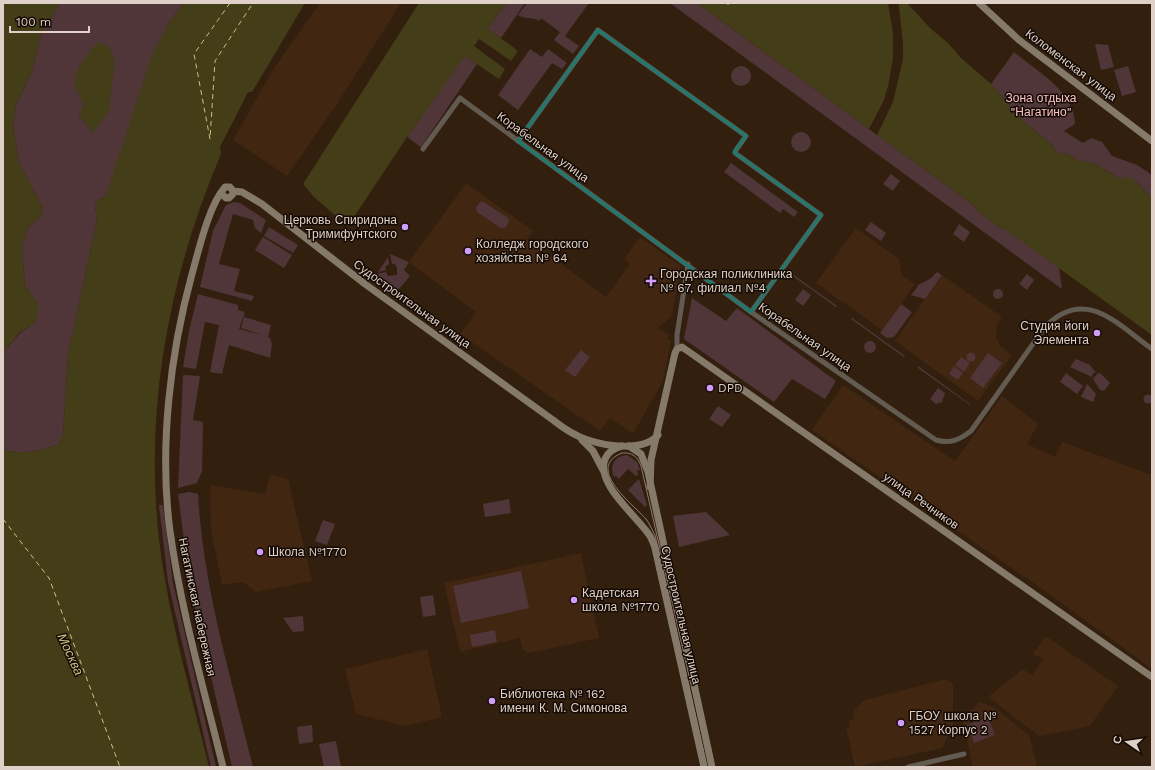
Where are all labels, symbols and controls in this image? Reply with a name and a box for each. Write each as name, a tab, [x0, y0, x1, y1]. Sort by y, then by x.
scale bar	[10, 8, 89, 34]
text: 100 m	[16, 15, 51, 29]
street label: Коломенская улица	[1023, 26, 1120, 104]
park label: Зона отдыха "Нагатино"	[1006, 91, 1077, 119]
street label: Корабельная улица	[494, 109, 592, 185]
place label: Церковь Спиридона Тримифунтского	[284, 213, 397, 241]
marker: Церковь Спиридона Тримифунтского	[400, 222, 410, 232]
place label: Колледж городского хозяйства № 64	[476, 237, 589, 265]
marker: Колледж городского хозяйства № 64	[463, 246, 473, 256]
street label: Судостроительная улица	[351, 257, 474, 351]
place label: Городская поликлиника № 67, филиал №4	[660, 267, 793, 295]
marker: Городская поликлиника № 67, филиал №4	[645, 275, 657, 287]
street label: Корабельная улица	[756, 300, 854, 375]
place label: Студия йоги Элемента	[1020, 319, 1089, 347]
marker: Студия йоги Элемента	[1092, 328, 1102, 338]
place label: DPD	[718, 381, 743, 395]
marker: DPD	[705, 383, 715, 393]
street label: улица Речников	[881, 470, 961, 532]
street label: Нагатинская набережная	[175, 536, 219, 678]
place label: Школа №1770	[268, 545, 347, 559]
street label: Судостроительная улица	[658, 545, 704, 686]
marker: Школа №1770	[255, 547, 265, 557]
place label: Кадетская школа №1770	[582, 586, 660, 614]
marker: Кадетская школа №1770	[569, 595, 579, 605]
water label: Москва	[54, 631, 87, 678]
place label: Библиотека № 162 имени К. М. Симонова	[500, 687, 627, 715]
marker: Библиотека № 162 имени К. М. Симонова	[487, 696, 497, 706]
place label: ГБОУ школа № 1527 Корпус 2	[909, 709, 996, 737]
marker: ГБОУ школа № 1527 Корпус 2	[896, 718, 906, 728]
north arrow	[1107, 722, 1147, 762]
text: С	[1111, 734, 1125, 745]

